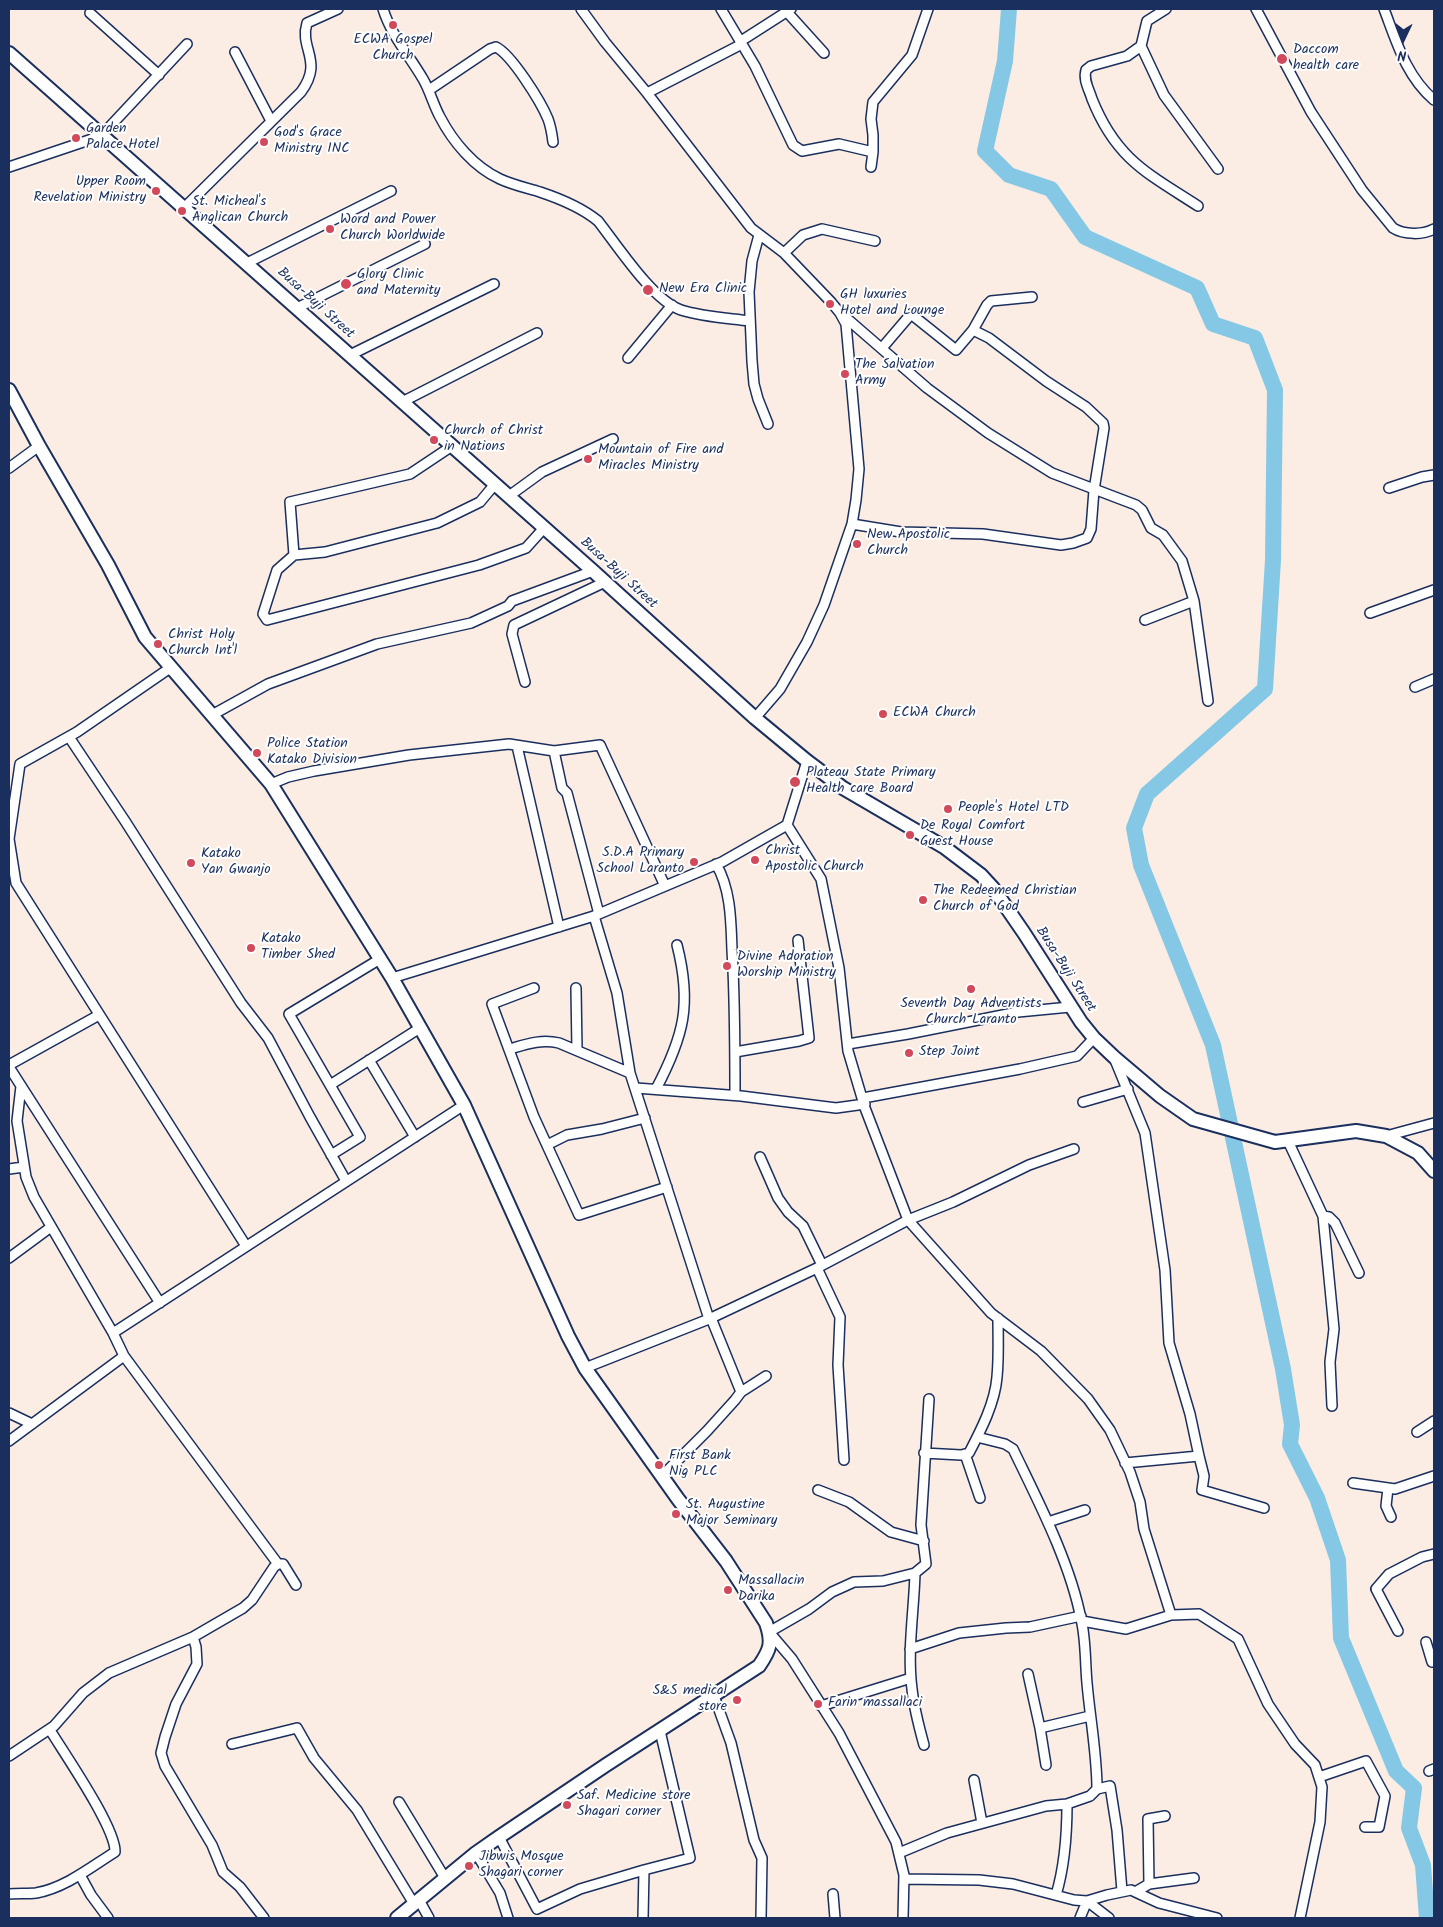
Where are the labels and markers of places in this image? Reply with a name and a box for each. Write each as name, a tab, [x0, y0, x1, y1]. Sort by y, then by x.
marker: ECWA Gospel Church	[387, 19, 399, 31]
place label: ECWA Gospel Church	[354, 33, 432, 65]
place label: Daccom health care	[1293, 43, 1359, 75]
marker: Daccom health care	[1275, 52, 1289, 66]
place label: Garden Palace Hotel	[86, 122, 159, 154]
place label: God's Grace Ministry INC	[274, 126, 350, 158]
marker: Garden Palace Hotel	[70, 132, 82, 144]
marker: God's Grace Ministry INC	[258, 136, 270, 148]
place label: Upper Room Revelation Ministry	[33, 175, 146, 208]
marker: Upper Room Revelation Ministry	[150, 185, 162, 197]
place label: St. Micheal's Anglican Church	[192, 195, 288, 228]
marker: St. Micheal's Anglican Church	[176, 205, 188, 217]
place label: Word and Power Church Worldwide	[340, 213, 445, 246]
marker: Word and Power Church Worldwide	[324, 223, 336, 235]
place label: Glory Clinic and Maternity	[357, 268, 440, 300]
marker: Glory Clinic and Maternity	[339, 277, 353, 291]
place label: New Era Clinic	[659, 282, 747, 298]
marker: New Era Clinic	[641, 283, 655, 297]
place label: GH luxuries Hotel and Lounge	[840, 288, 944, 321]
marker: GH luxuries Hotel and Lounge	[824, 298, 836, 310]
place label: The Salvation Army	[855, 358, 934, 391]
marker: The Salvation Army	[839, 368, 851, 380]
place label: Church of Christ in Nations	[444, 424, 543, 457]
marker: Church of Christ in Nations	[428, 434, 440, 446]
place label: Mountain of Fire and Miracles Ministry	[598, 443, 723, 476]
marker: Mountain of Fire and Miracles Ministry	[582, 453, 594, 465]
place label: New Apostolic Church	[867, 528, 950, 560]
marker: New Apostolic Church	[851, 538, 863, 550]
place label: Christ Holy Church Int'l	[168, 628, 237, 660]
marker: Christ Holy Church Int'l	[152, 638, 164, 650]
place label: ECWA Church	[893, 706, 976, 722]
marker: ECWA Church	[877, 708, 889, 720]
place label: Police Station Katako Division	[267, 737, 357, 770]
marker: Police Station Katako Division	[251, 747, 263, 759]
place label: Plateau State Primary Health care Board	[806, 766, 935, 799]
marker: Plateau State Primary Health care Board	[788, 775, 802, 789]
place label: People's Hotel LTD	[958, 801, 1069, 817]
marker: People's Hotel LTD	[942, 803, 954, 815]
place label: De Royal Comfort Guest House	[920, 819, 1025, 852]
marker: De Royal Comfort Guest House	[904, 829, 916, 841]
place label: Christ Apostolic Church	[765, 844, 864, 876]
place label: S.D.A Primary School Laranto	[596, 846, 684, 879]
place label: Katako Yan Gwanjo	[201, 847, 271, 880]
marker: Christ Apostolic Church	[749, 854, 761, 866]
marker: S.D.A Primary School Laranto	[688, 856, 700, 868]
marker: Katako Yan Gwanjo	[185, 857, 197, 869]
place label: The Redeemed Christian Church of God	[933, 884, 1077, 916]
marker: The Redeemed Christian Church of God	[917, 894, 929, 906]
place label: Katako Timber Shed	[261, 932, 335, 964]
marker: Katako Timber Shed	[245, 942, 257, 954]
place label: Divine Adoration Worship Ministry	[737, 950, 836, 982]
marker: Divine Adoration Worship Ministry	[721, 960, 733, 972]
marker: Seventh Day Adventists Church Laranto	[965, 983, 977, 995]
place label: Seventh Day Adventists Church Laranto	[901, 997, 1041, 1030]
place label: Step Joint	[919, 1045, 980, 1061]
marker: Step Joint	[903, 1047, 915, 1059]
place label: First Bank Nig PLC	[669, 1449, 731, 1481]
marker: First Bank Nig PLC	[653, 1459, 665, 1471]
place label: St. Augustine Major Seminary	[686, 1498, 777, 1530]
marker: St. Augustine Major Seminary	[670, 1508, 682, 1520]
place label: Massallacin Darika	[738, 1574, 805, 1606]
marker: Massallacin Darika	[722, 1584, 734, 1596]
place label: S&S medical store	[653, 1684, 727, 1716]
marker: S&S medical store	[731, 1694, 743, 1706]
place label: Farin massallaci	[828, 1696, 922, 1712]
marker: Farin massallaci	[812, 1698, 824, 1710]
place label: Saf. Medicine store Shagari corner	[577, 1789, 690, 1821]
marker: Saf. Medicine store Shagari corner	[561, 1799, 573, 1811]
place label: Jibwis Mosque Shagari corner	[479, 1850, 564, 1882]
marker: Jibwis Mosque Shagari corner	[463, 1860, 475, 1872]

